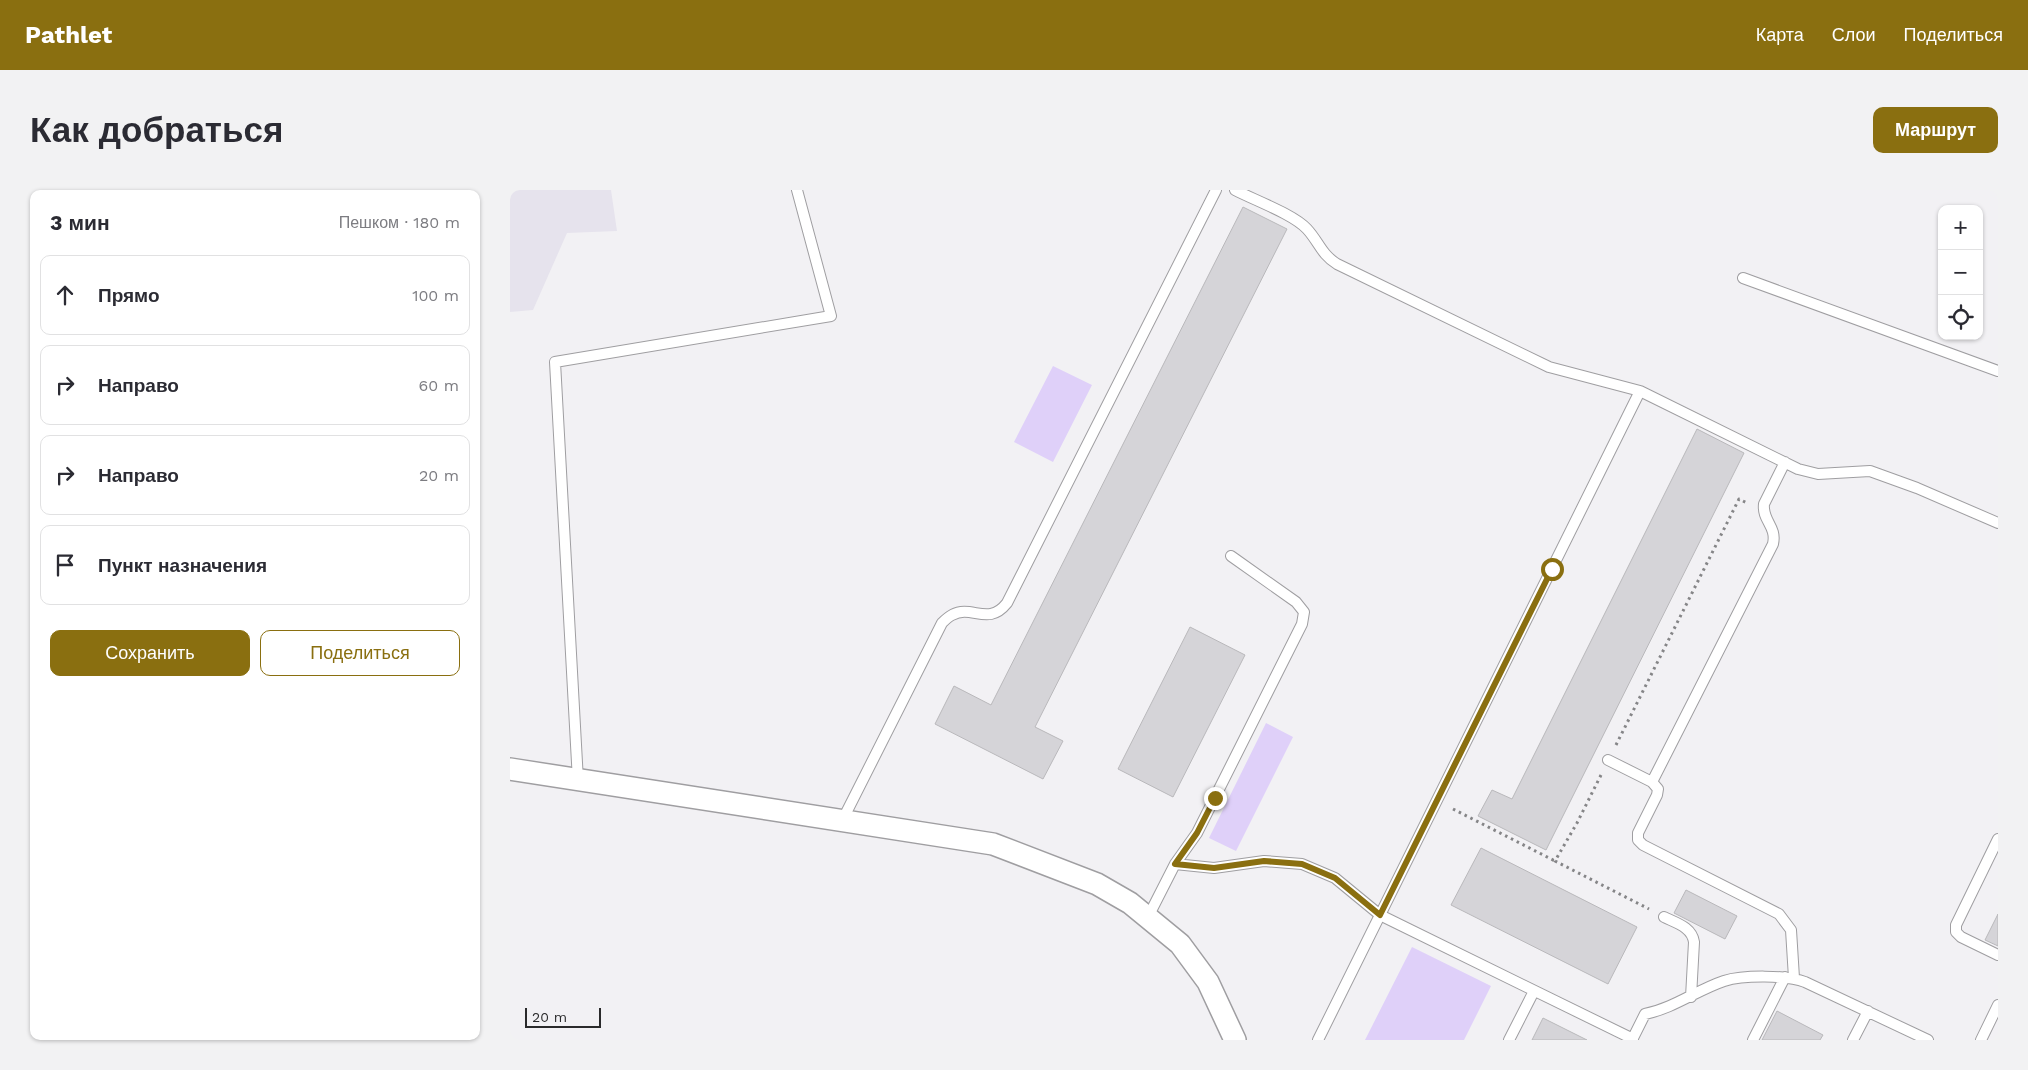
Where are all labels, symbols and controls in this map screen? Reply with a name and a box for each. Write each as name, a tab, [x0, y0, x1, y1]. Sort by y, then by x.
text: Pathlet	[25, 21, 112, 49]
text: Карта	[1756, 24, 1804, 45]
text: Слои	[1832, 24, 1876, 45]
text: Поделиться	[1904, 24, 2003, 45]
button: Маршрут	[1873, 107, 1998, 153]
text: Как добраться	[30, 109, 283, 151]
map controls	[1938, 205, 1983, 340]
button: +	[1938, 205, 1983, 250]
text: 3 мин	[50, 210, 110, 235]
text: Пешком · 180 m	[339, 213, 460, 232]
button: −	[1938, 250, 1983, 295]
icon: ahead	[51, 281, 79, 309]
text: Прямо	[98, 284, 160, 307]
text: 100 m	[412, 286, 459, 305]
button: locate	[1938, 295, 1983, 340]
icon: right	[51, 371, 79, 399]
text: Направо	[98, 374, 179, 397]
text: 60 m	[419, 376, 459, 395]
icon: right	[51, 461, 79, 489]
text: Направо	[98, 464, 179, 487]
text: 20 m	[419, 466, 459, 485]
icon: arrive	[51, 551, 79, 579]
text: Пункт назначения	[98, 554, 267, 577]
route start	[1541, 558, 1564, 581]
button: Сохранить	[50, 630, 250, 676]
button: Поделиться	[260, 630, 460, 676]
route end	[1204, 787, 1227, 810]
scale bar	[525, 1005, 601, 1028]
text: 20 m	[532, 1009, 567, 1025]

